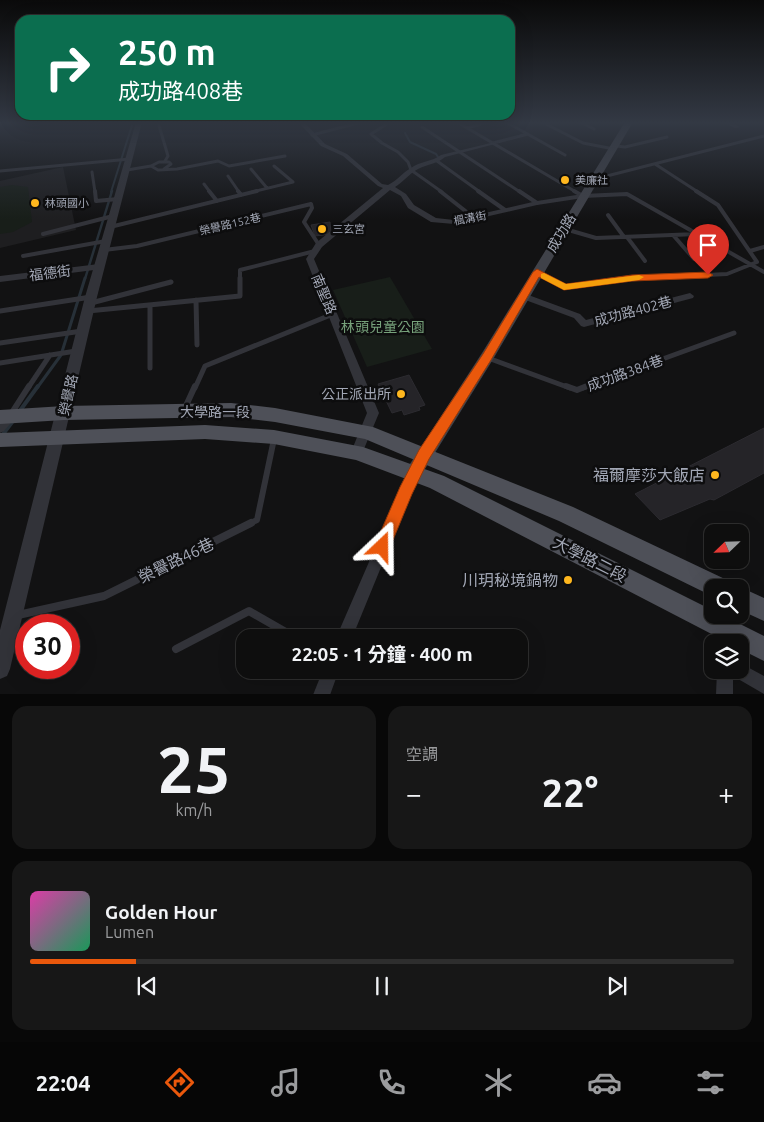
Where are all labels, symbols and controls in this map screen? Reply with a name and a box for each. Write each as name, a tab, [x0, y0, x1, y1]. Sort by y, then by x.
text: 250 m	[118, 32, 216, 72]
icon: right	[35, 35, 100, 100]
text: 成功路408巷	[118, 78, 243, 103]
marker: 美廉社	[559, 174, 571, 186]
place label: 美廉社	[575, 174, 608, 186]
marker: 林頭國小	[29, 197, 41, 209]
place label: 林頭國小	[45, 197, 89, 209]
street label: 楓溝街	[453, 209, 487, 227]
street label: 榮譽路152巷	[198, 211, 262, 237]
street label: 成功路	[543, 211, 579, 255]
marker: 三玄宮	[316, 223, 328, 235]
place label: 三玄宮	[332, 223, 365, 235]
pin	[687, 224, 729, 275]
icon: arrive	[694, 231, 722, 259]
street label: 福德街	[28, 263, 72, 283]
street label: 南聖路	[308, 272, 340, 316]
street label: 成功路402巷	[592, 293, 674, 329]
park label: 林頭兒童公園	[341, 319, 425, 335]
street label: 成功路384巷	[585, 352, 665, 394]
street label: 榮譽路	[55, 373, 81, 417]
place label: 公正派出所	[321, 386, 391, 402]
marker: 公正派出所	[395, 388, 407, 400]
street label: 大學路一段	[180, 404, 250, 420]
place label: 福爾摩莎大飯店	[593, 466, 705, 484]
marker: 福爾摩莎大飯店	[709, 469, 721, 481]
position arrow	[355, 520, 407, 572]
north arrow	[704, 524, 749, 569]
map controls	[704, 524, 749, 679]
street label: 大學路二段	[550, 533, 630, 585]
street label: 榮譽路46巷	[135, 534, 217, 586]
place label: 川玥秘境鍋物	[462, 571, 558, 589]
marker: 川玥秘境鍋物	[562, 574, 574, 586]
button: search	[704, 579, 749, 624]
speed limit sign: 30	[15, 614, 80, 679]
button: layers	[704, 634, 749, 679]
text: 22:05 · 1 分鐘 · 400 m	[291, 643, 473, 665]
text: 25	[157, 732, 231, 805]
text: 空調	[406, 745, 438, 763]
text: 22°	[542, 772, 598, 814]
text: −	[406, 778, 422, 809]
text: +	[718, 778, 734, 809]
text: km/h	[176, 801, 212, 819]
text: Golden Hour	[105, 901, 217, 923]
text: Lumen	[105, 923, 154, 941]
icon: previous	[133, 972, 161, 1000]
icon: pause	[368, 972, 396, 1000]
icon: next	[603, 972, 631, 1000]
icon: directions	[162, 1065, 197, 1100]
icon: music	[268, 1065, 303, 1100]
icon: phone	[374, 1065, 409, 1100]
icon: climate	[481, 1065, 516, 1100]
icon: car	[587, 1065, 622, 1100]
icon: filters	[693, 1065, 728, 1100]
text: 22:04	[36, 1070, 91, 1095]

